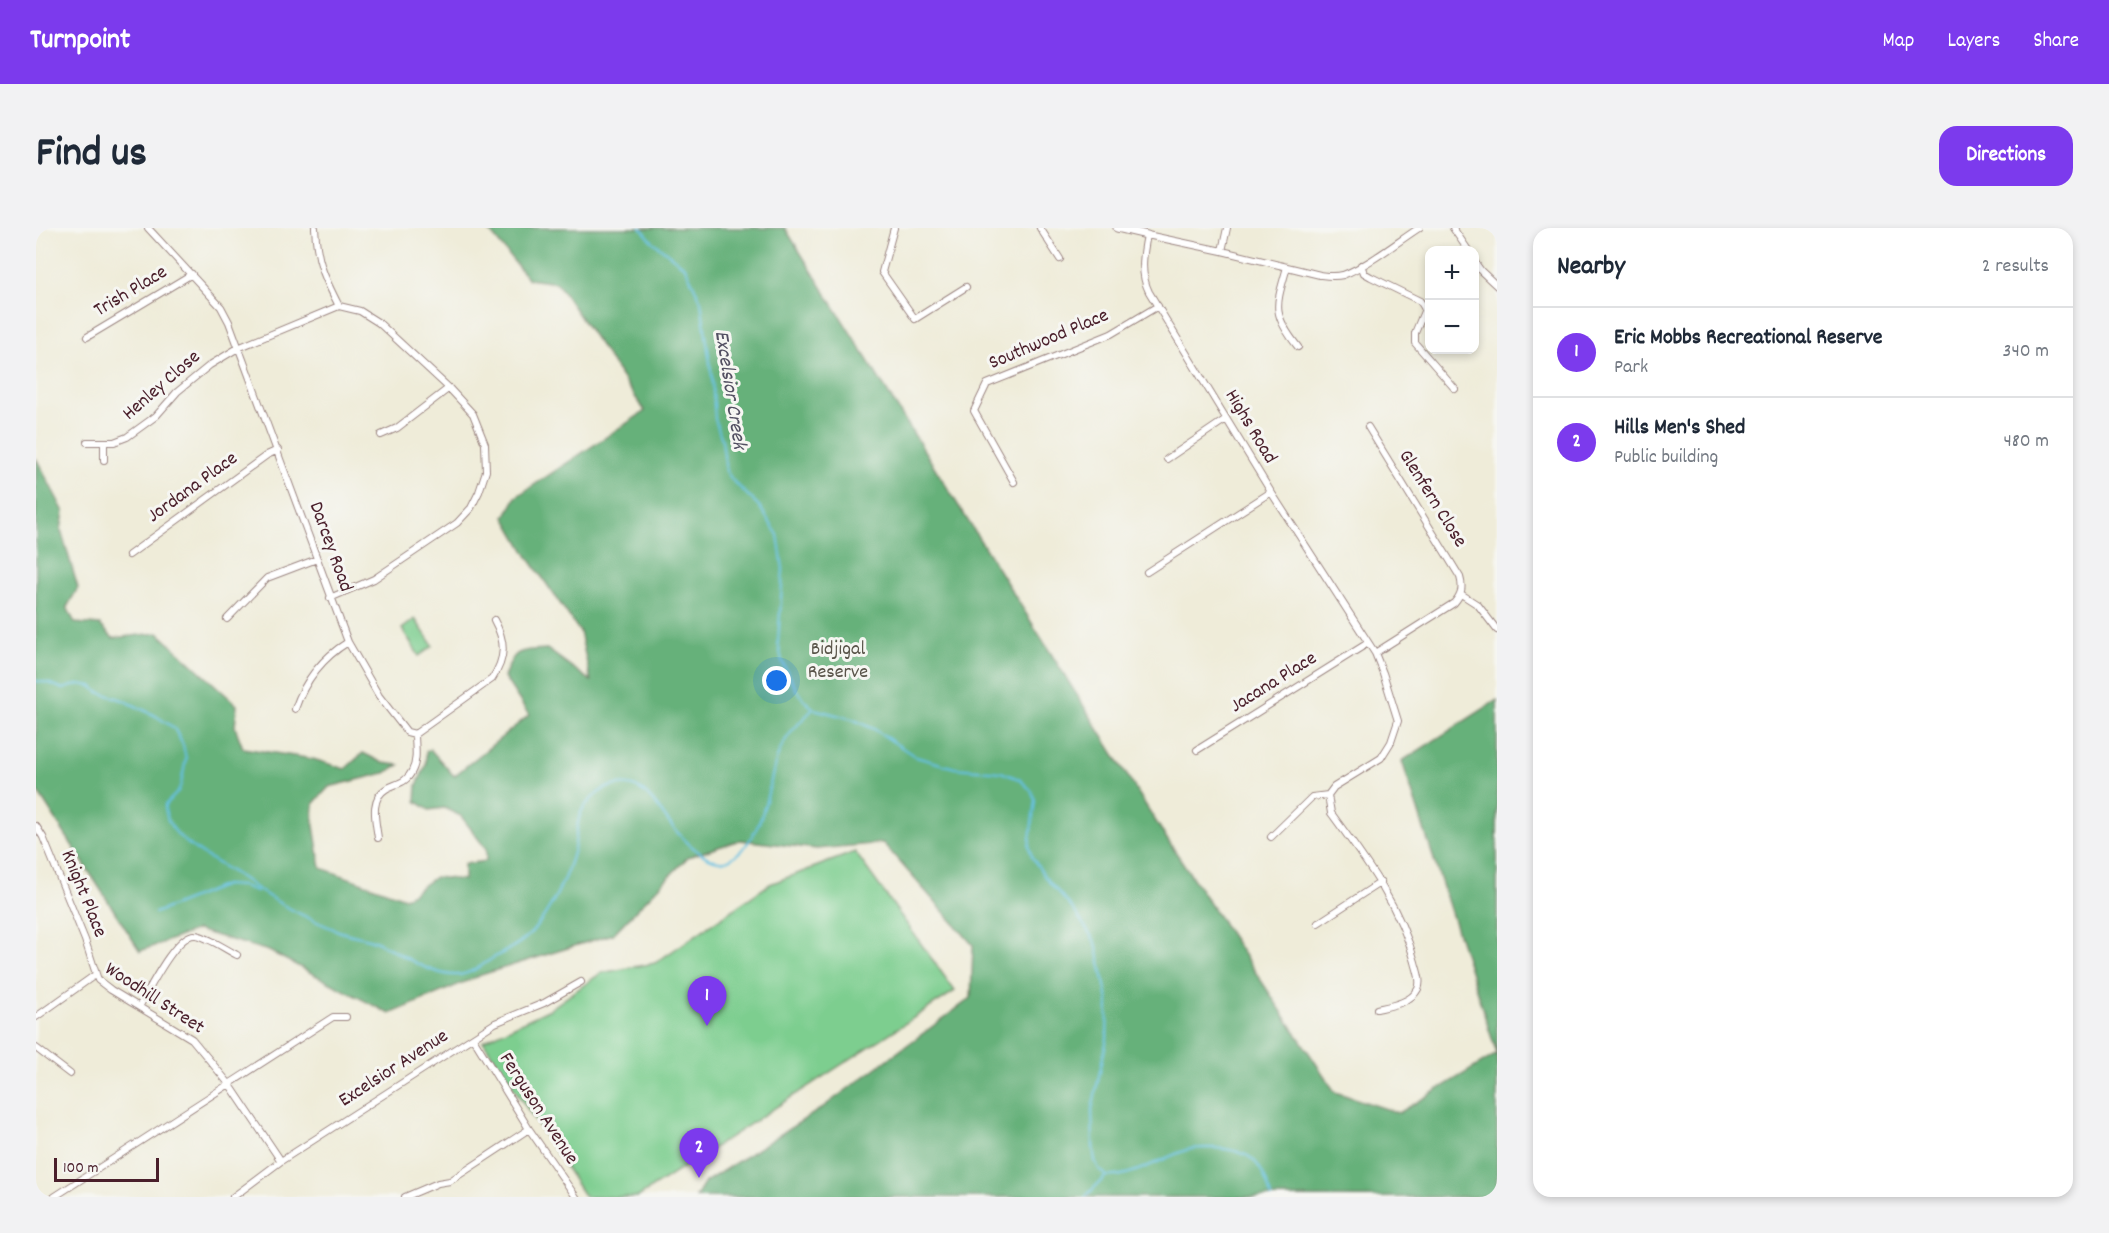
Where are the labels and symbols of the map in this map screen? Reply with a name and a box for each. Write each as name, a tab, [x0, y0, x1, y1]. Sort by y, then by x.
street label: Trish Place	[89, 259, 173, 325]
street label: Southwood Place	[985, 302, 1113, 378]
water label: Excelsior Creek	[705, 328, 754, 454]
street label: Henley Close	[117, 344, 207, 428]
street label: Highs Road	[1217, 385, 1283, 469]
street label: Glenfern Close	[1391, 445, 1473, 554]
street label: Jordana Place	[142, 446, 244, 530]
street label: Darcey Road	[301, 498, 359, 596]
park label: Bidjigal Reserve	[808, 636, 868, 687]
street label: Jacana Place	[1225, 645, 1323, 721]
your location	[762, 666, 791, 695]
street label: Knight Place	[53, 846, 113, 942]
street label: Woodhill Street	[98, 956, 210, 1042]
pin: 1	[688, 976, 726, 1026]
street label: Excelsior Avenue	[334, 1023, 455, 1115]
street label: Ferguson Avenue	[491, 1048, 585, 1171]
pin: 2	[680, 1128, 718, 1178]
scale bar	[54, 1155, 159, 1182]

